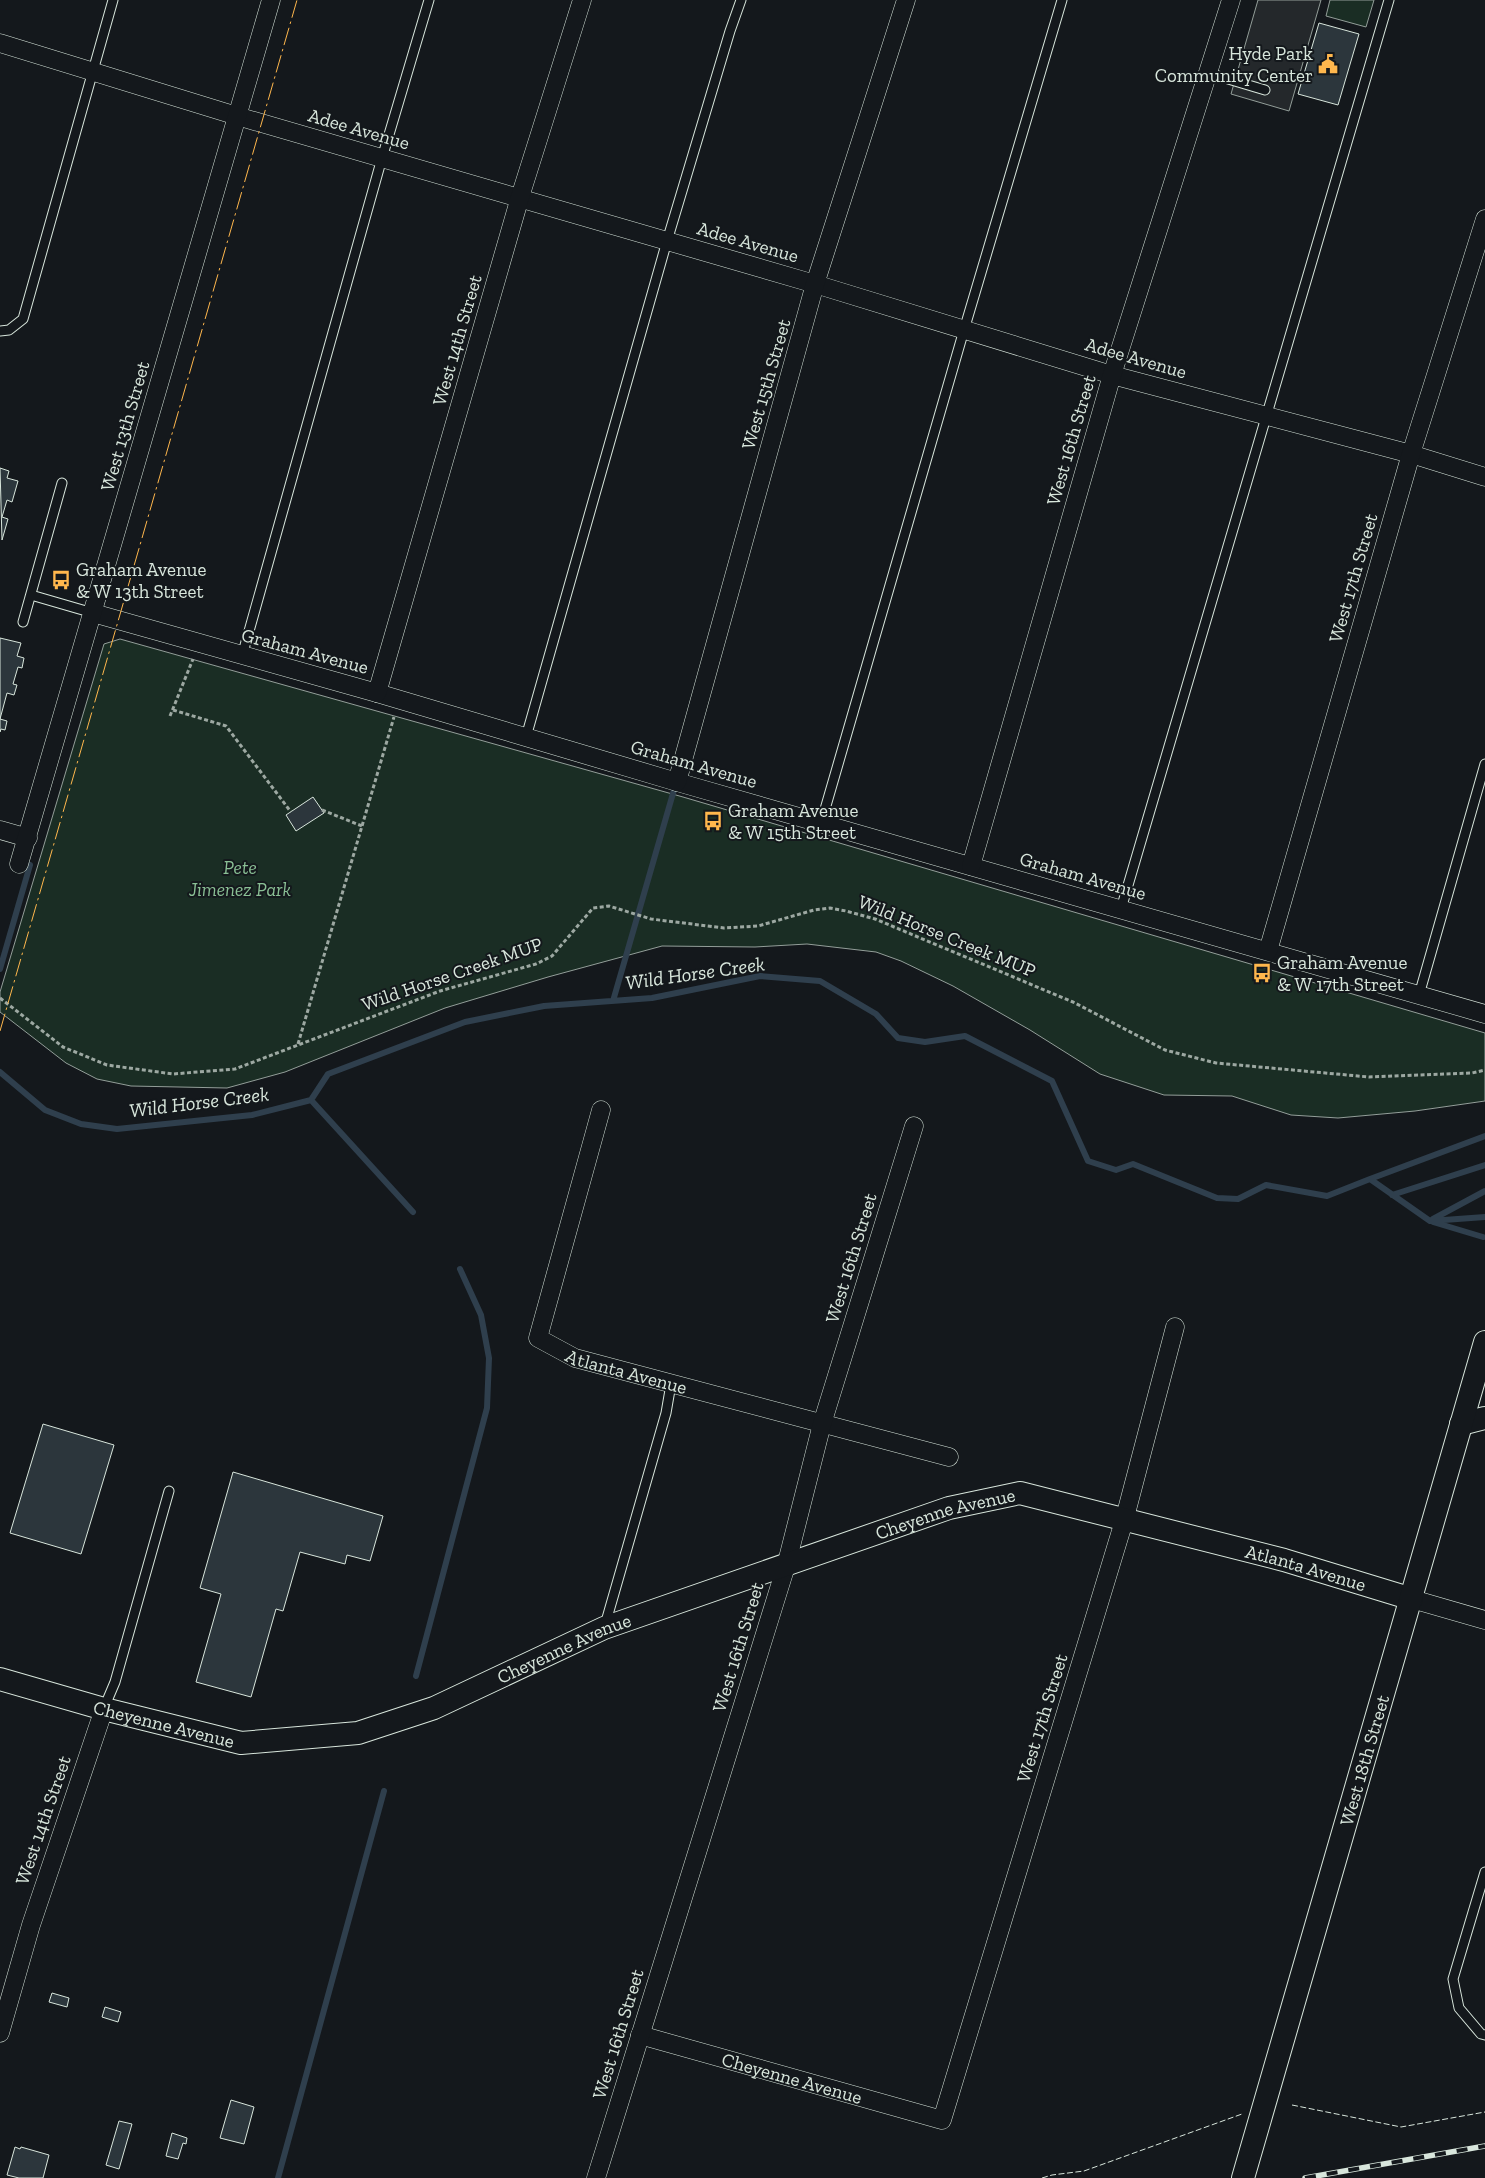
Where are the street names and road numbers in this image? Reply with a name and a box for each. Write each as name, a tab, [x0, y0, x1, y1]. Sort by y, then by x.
street label: Adee Avenue	[306, 104, 412, 154]
street label: Adee Avenue	[695, 217, 801, 267]
street label: West 14th Street	[427, 272, 487, 408]
street label: West 15th Street	[736, 316, 796, 452]
street label: Adee Avenue	[1083, 333, 1189, 383]
street label: West 13th Street	[95, 358, 155, 494]
street label: West 16th Street	[1041, 372, 1101, 508]
street label: West 17th Street	[1324, 511, 1382, 645]
street label: Graham Avenue	[239, 623, 371, 679]
street label: Graham Avenue	[628, 735, 760, 793]
street label: Graham Avenue	[1017, 847, 1149, 905]
street label: Wild Horse Creek MUP	[855, 890, 1039, 982]
street label: Wild Horse Creek MUP	[359, 932, 545, 1016]
street label: West 16th Street	[820, 1190, 882, 1326]
street label: Atlanta Avenue	[562, 1344, 690, 1399]
street label: Cheyenne Avenue	[872, 1483, 1017, 1544]
street label: Atlanta Avenue	[1243, 1539, 1369, 1596]
street label: West 16th Street	[707, 1579, 769, 1715]
street label: Cheyenne Avenue	[493, 1608, 634, 1688]
street label: West 17th Street	[1012, 1651, 1072, 1785]
street label: West 18th Street	[1334, 1692, 1394, 1828]
street label: Cheyenne Avenue	[91, 1695, 237, 1752]
street label: West 14th Street	[10, 1752, 76, 1888]
street label: West 16th Street	[587, 1966, 649, 2102]
street label: Cheyenne Avenue	[719, 2047, 865, 2108]

